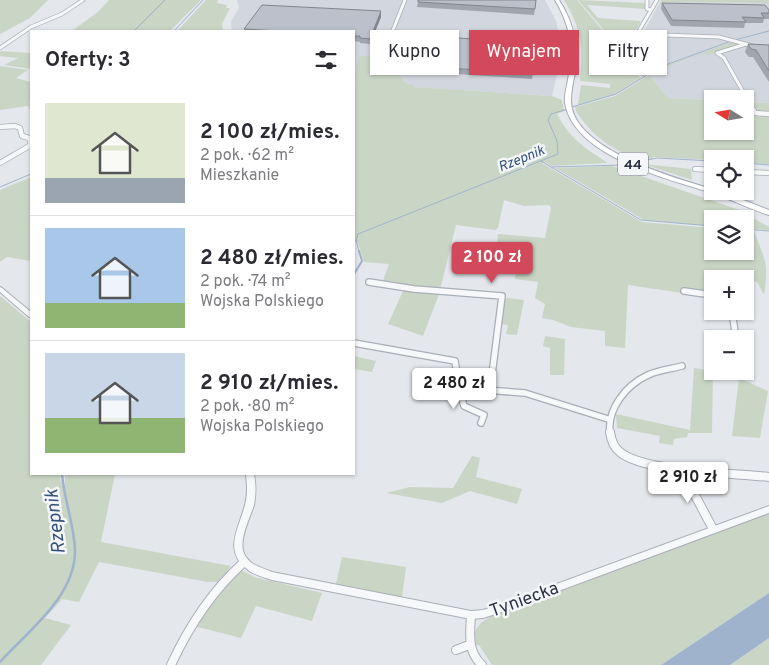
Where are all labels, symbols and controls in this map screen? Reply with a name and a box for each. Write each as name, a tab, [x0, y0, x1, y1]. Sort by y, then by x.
chip: Kupno	[370, 30, 459, 75]
chip: Wynajem	[469, 30, 579, 75]
chip: Filtry	[589, 30, 667, 75]
icon: filters	[312, 46, 340, 74]
text: Oferty: 3	[45, 47, 131, 74]
north arrow	[704, 90, 754, 140]
map controls	[704, 90, 754, 380]
text: 2 100 zł/mies.	[200, 119, 339, 146]
icon: home	[85, 123, 145, 183]
water label: Rzepnik	[496, 142, 548, 176]
text: 2 pok. · 62 m²	[200, 146, 294, 166]
button: locate	[704, 150, 754, 200]
road number: 44	[618, 152, 648, 175]
text: Mieszkanie	[200, 166, 279, 186]
button: layers	[704, 210, 754, 260]
pin: 2 100 zł	[440, 242, 544, 284]
text: 2 480 zł/mies.	[200, 245, 343, 272]
icon: home	[85, 248, 145, 308]
text: 2 100 zł	[463, 248, 521, 268]
button: +	[704, 270, 754, 320]
text: 2 pok. · 74 m²	[200, 272, 291, 292]
text: Wojska Polskiego	[200, 292, 324, 312]
button: −	[704, 330, 754, 380]
pin: 2 480 zł	[402, 368, 506, 410]
text: 2 910 zł/mies.	[200, 370, 338, 397]
icon: home	[85, 373, 145, 433]
text: 2 480 zł	[423, 374, 485, 394]
text: 2 pok. · 80 m²	[200, 397, 294, 417]
text: Wojska Polskiego	[200, 417, 324, 437]
pin: 2 910 zł	[636, 462, 740, 504]
text: 2 910 zł	[659, 468, 717, 488]
water label: Rzepnik	[40, 487, 72, 556]
street label: Tyniecka	[487, 577, 562, 623]

